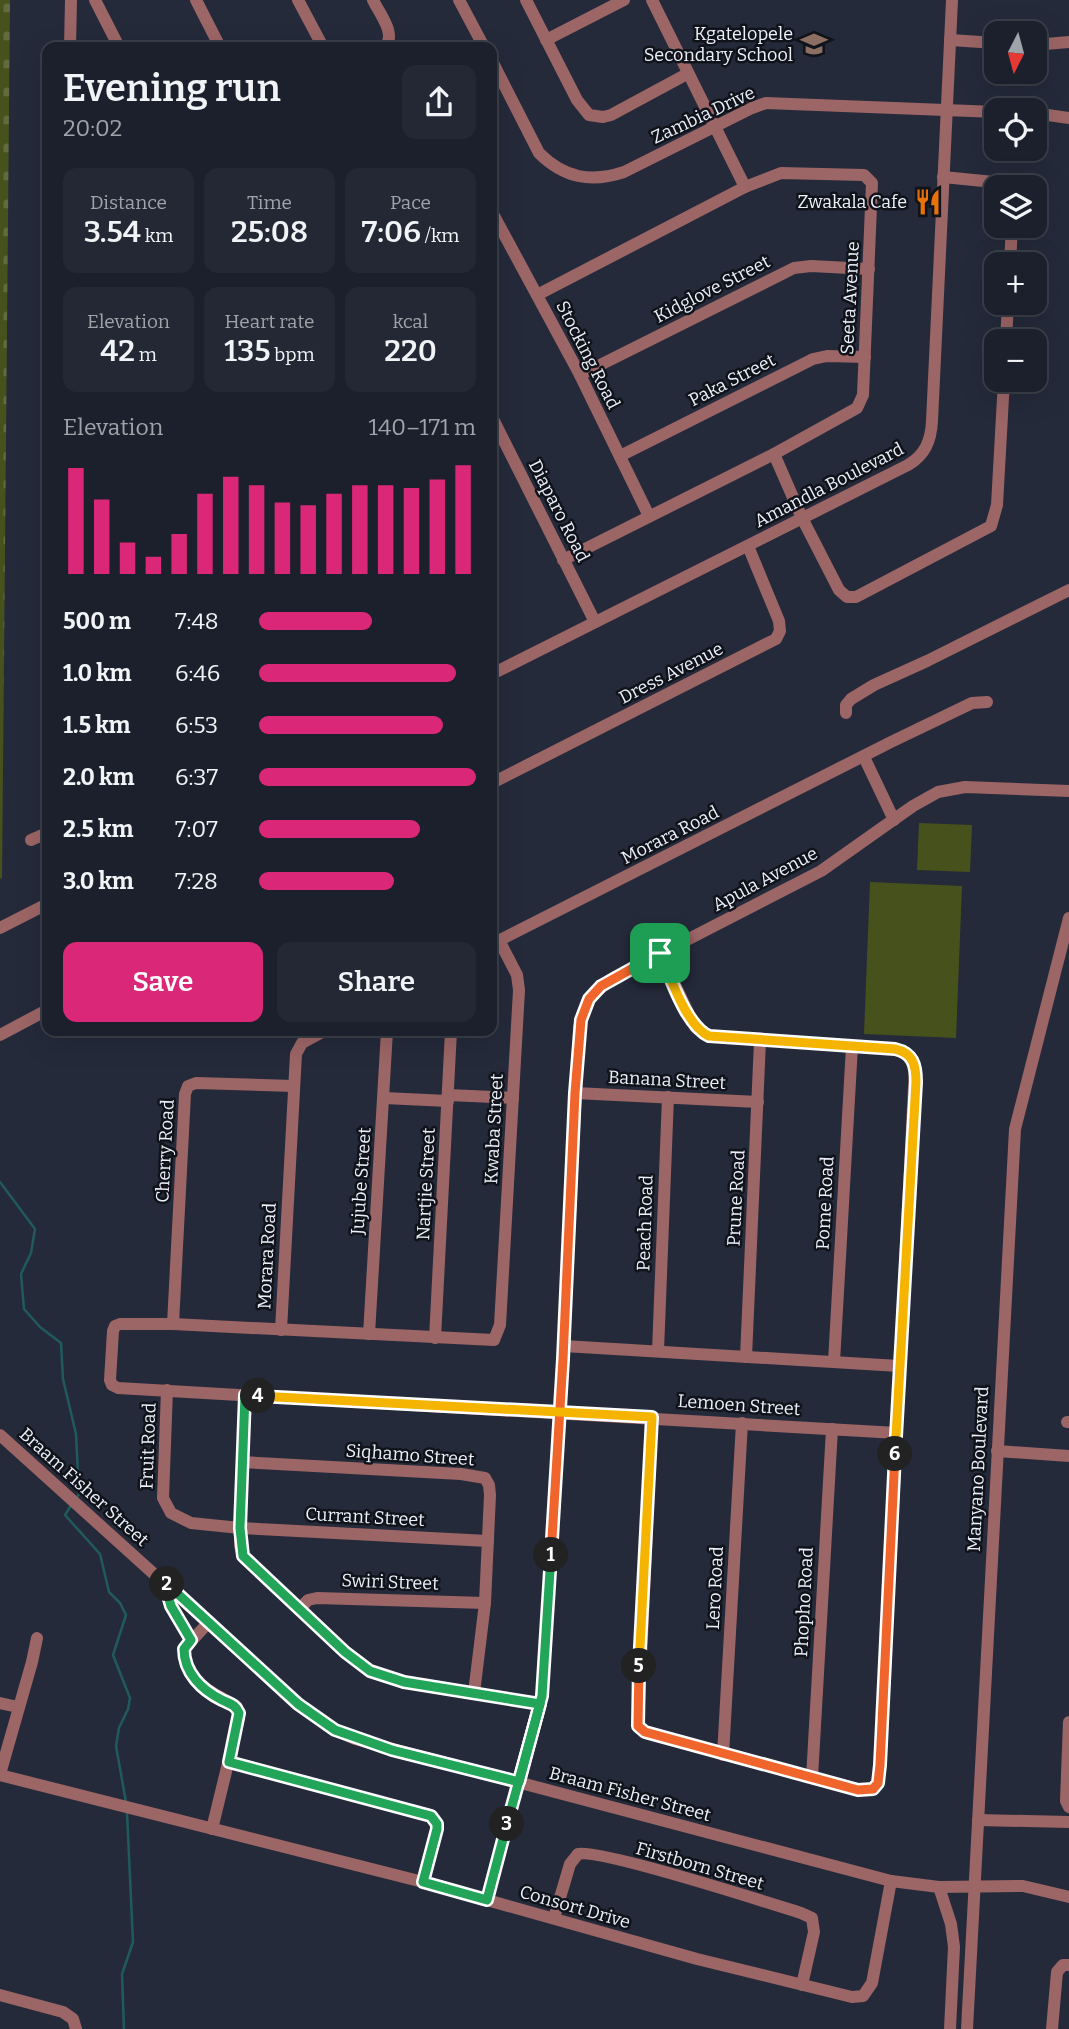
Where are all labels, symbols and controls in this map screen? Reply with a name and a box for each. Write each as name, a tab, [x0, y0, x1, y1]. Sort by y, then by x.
north arrow	[984, 21, 1046, 84]
map controls	[984, 21, 1047, 392]
place label: Kgatelopele Secondary School	[644, 23, 793, 66]
school or university icon: Kgatelopele Secondary School	[799, 29, 829, 59]
text: Evening run	[63, 65, 281, 111]
button: share	[402, 65, 476, 139]
street label: Zambia Drive	[648, 81, 758, 149]
button: locate	[984, 98, 1047, 161]
text: 20:02	[63, 114, 122, 142]
button: layers	[984, 175, 1047, 238]
restaurant icon: Zwakala Cafe	[913, 187, 943, 217]
text: Distance	[90, 191, 167, 214]
text: Time	[247, 191, 292, 214]
text: Pace	[390, 191, 431, 214]
place label: Zwakala Cafe	[798, 191, 907, 213]
text: 3.54	[84, 214, 141, 250]
text: 25:08	[231, 214, 308, 250]
text: 7:06	[362, 214, 421, 250]
text: km	[141, 224, 173, 247]
text: /km	[421, 224, 460, 247]
street label: Seeta Avenue	[836, 241, 864, 355]
street label: Kidglove Street	[650, 250, 774, 328]
button: +	[984, 252, 1047, 315]
street label: Stocking Road	[551, 297, 625, 413]
text: Elevation	[87, 310, 170, 333]
text: Heart rate	[225, 310, 314, 333]
text: kcal	[393, 310, 428, 333]
button: −	[984, 329, 1047, 392]
text: 42	[100, 333, 135, 369]
text: 135	[224, 333, 270, 369]
text: 220	[384, 333, 437, 369]
text: m	[135, 343, 157, 366]
text: bpm	[270, 343, 315, 366]
street label: Paka Street	[685, 349, 779, 411]
text: Elevation	[63, 413, 163, 441]
text: 140–171 m	[369, 413, 476, 441]
street label: Amandla Boulevard	[751, 438, 908, 532]
street label: Diaparo Road	[524, 456, 594, 566]
text: 500 m	[63, 607, 131, 635]
text: 7:48	[175, 607, 219, 635]
street label: Dress Avenue	[615, 637, 727, 709]
text: 1.0 km	[63, 659, 132, 687]
text: 6:46	[175, 659, 220, 687]
text: 1.5 km	[63, 711, 130, 739]
text: 6:53	[175, 711, 218, 739]
text: 2.0 km	[63, 763, 134, 791]
text: 6:37	[175, 763, 218, 791]
street label: Morara Road	[618, 801, 723, 869]
text: 2.5 km	[63, 815, 133, 843]
text: 7:07	[175, 815, 218, 843]
street label: Apula Avenue	[709, 842, 821, 916]
text: 3.0 km	[63, 867, 134, 895]
text: 7:28	[175, 867, 218, 895]
pin	[630, 923, 690, 983]
icon: arrive	[641, 934, 679, 972]
button: Save	[63, 942, 263, 1022]
button: Share	[277, 942, 476, 1022]
street label: Banana Street	[608, 1066, 727, 1094]
street label: Kwaba Street	[480, 1073, 508, 1185]
street label: Cherry Road	[151, 1098, 179, 1203]
street label: Jujube Street	[346, 1126, 376, 1236]
street label: Nartjie Street	[412, 1127, 440, 1241]
street label: Prune Road	[722, 1149, 750, 1247]
street label: Pome Road	[812, 1155, 838, 1250]
street label: Peach Road	[632, 1174, 658, 1271]
street label: Morara Road	[253, 1202, 281, 1310]
pin: 4	[240, 1378, 276, 1414]
text: 4	[252, 1384, 263, 1407]
street label: Manyano Boulevard	[963, 1385, 993, 1552]
street label: Lemoen Street	[677, 1390, 801, 1420]
street label: Fruit Road	[135, 1402, 161, 1490]
street label: Braam Fisher Street	[15, 1423, 154, 1551]
pin: 6	[878, 1436, 912, 1472]
street label: Siqhamo Street	[345, 1440, 476, 1471]
text: 6	[889, 1442, 900, 1465]
street label: Currant Street	[305, 1503, 426, 1531]
pin: 1	[534, 1538, 568, 1572]
text: 1	[546, 1543, 555, 1566]
street label: Lero Road	[702, 1545, 728, 1630]
street label: Phopho Road	[790, 1546, 818, 1658]
pin: 2	[150, 1566, 184, 1602]
street label: Swiri Street	[341, 1569, 439, 1595]
text: 2	[161, 1572, 172, 1595]
pin: 5	[622, 1648, 656, 1684]
text: 5	[633, 1654, 644, 1677]
street label: Braam Fisher Street	[547, 1762, 714, 1826]
pin: 3	[490, 1806, 524, 1842]
text: 3	[501, 1812, 512, 1835]
street label: Firstborn Street	[633, 1837, 767, 1895]
street label: Consort Drive	[517, 1881, 633, 1933]

